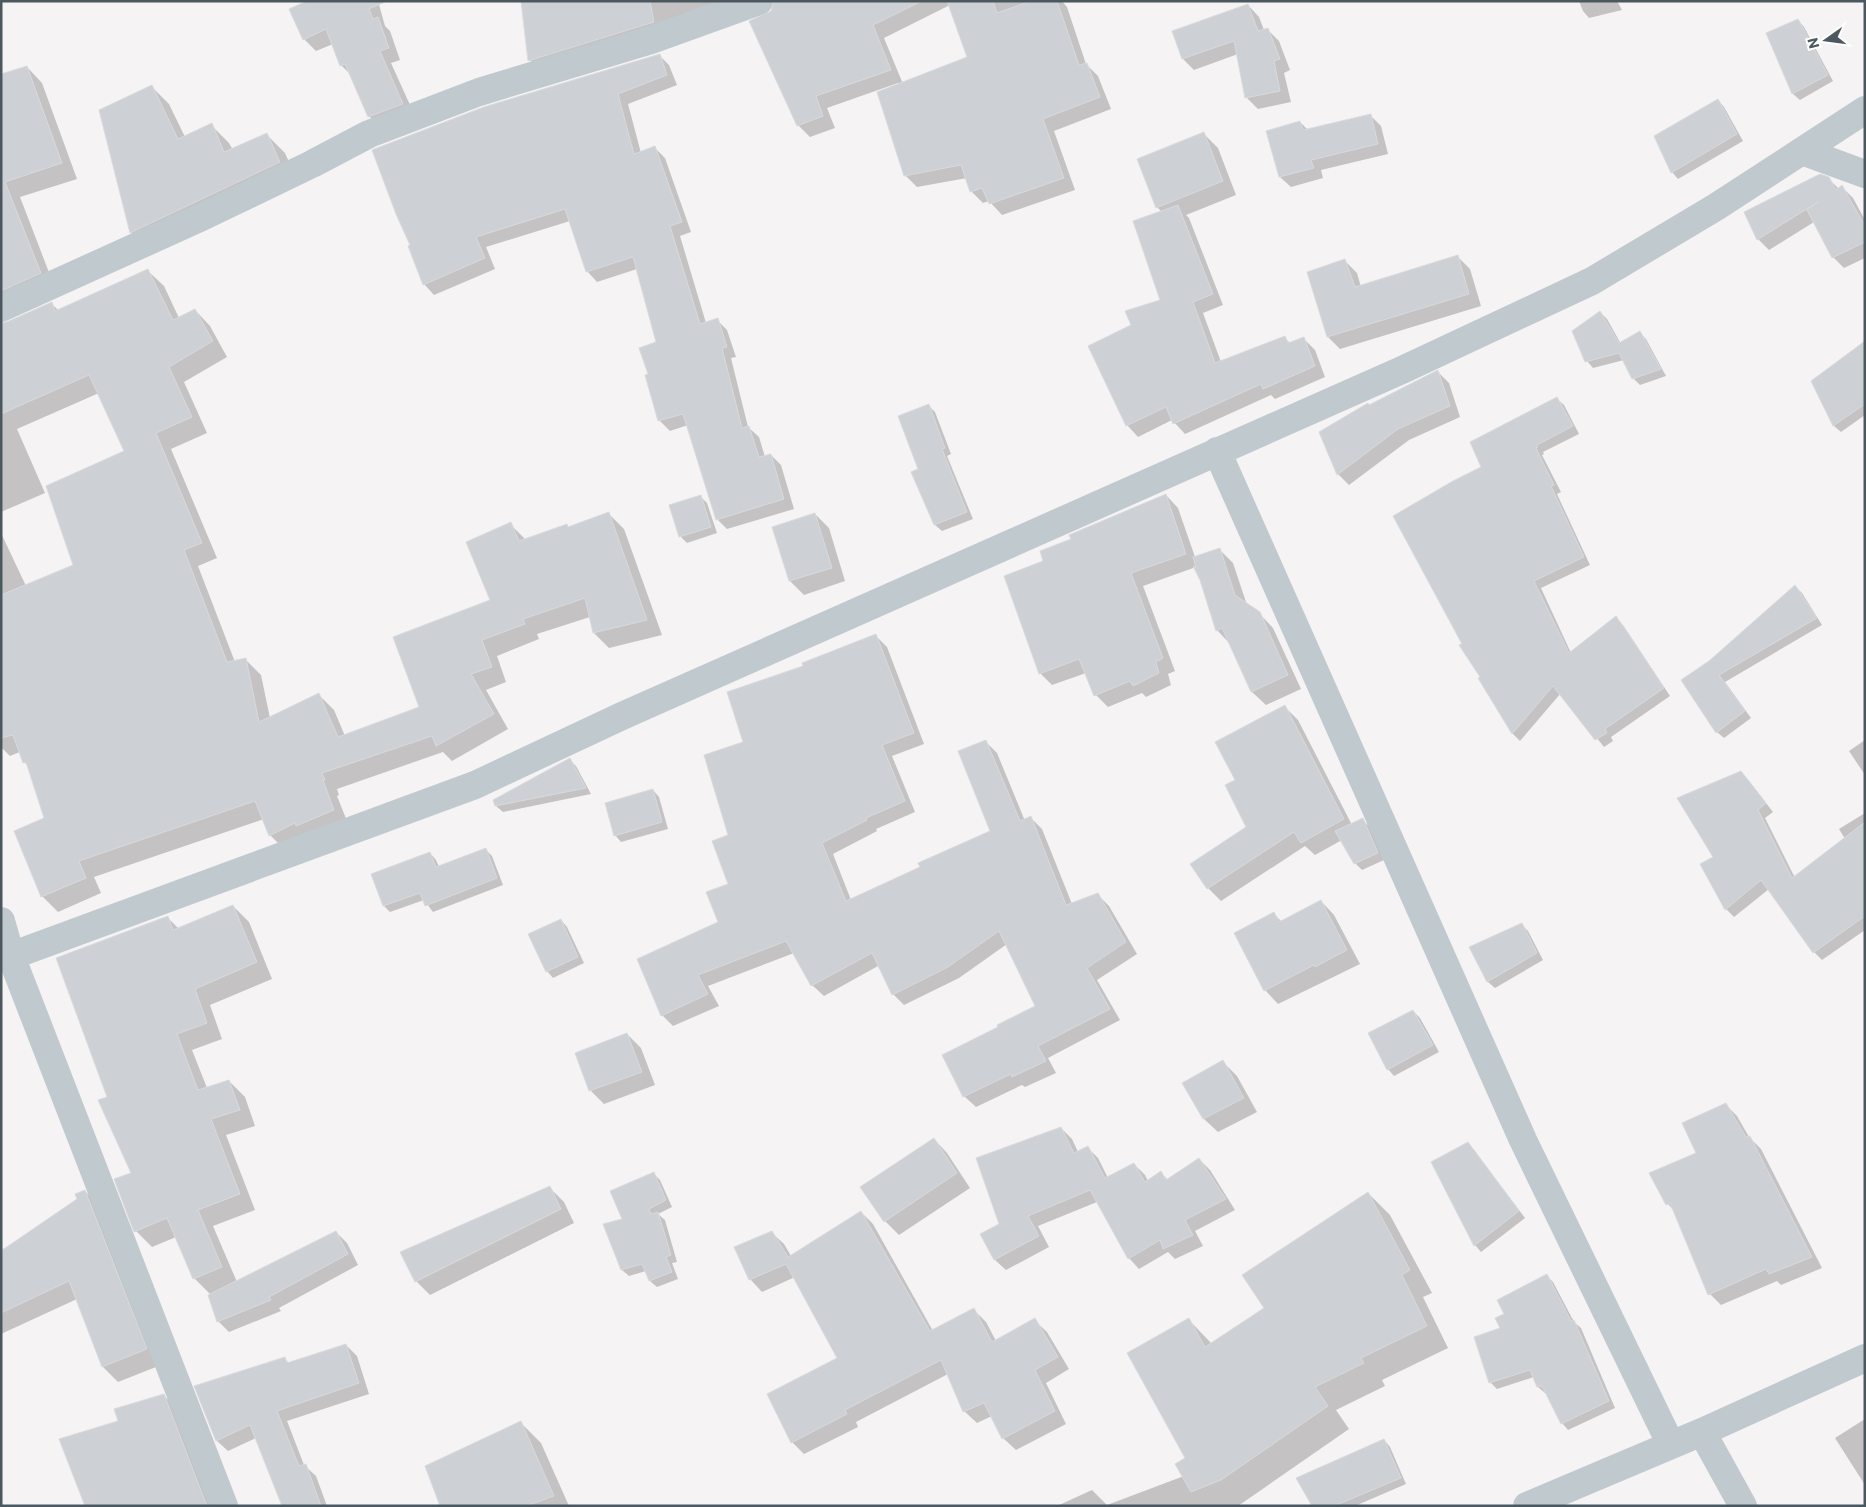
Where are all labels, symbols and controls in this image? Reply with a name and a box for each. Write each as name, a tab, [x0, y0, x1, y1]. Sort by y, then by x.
north arrow	[1801, 15, 1851, 65]
text: N	[1803, 36, 1822, 50]

